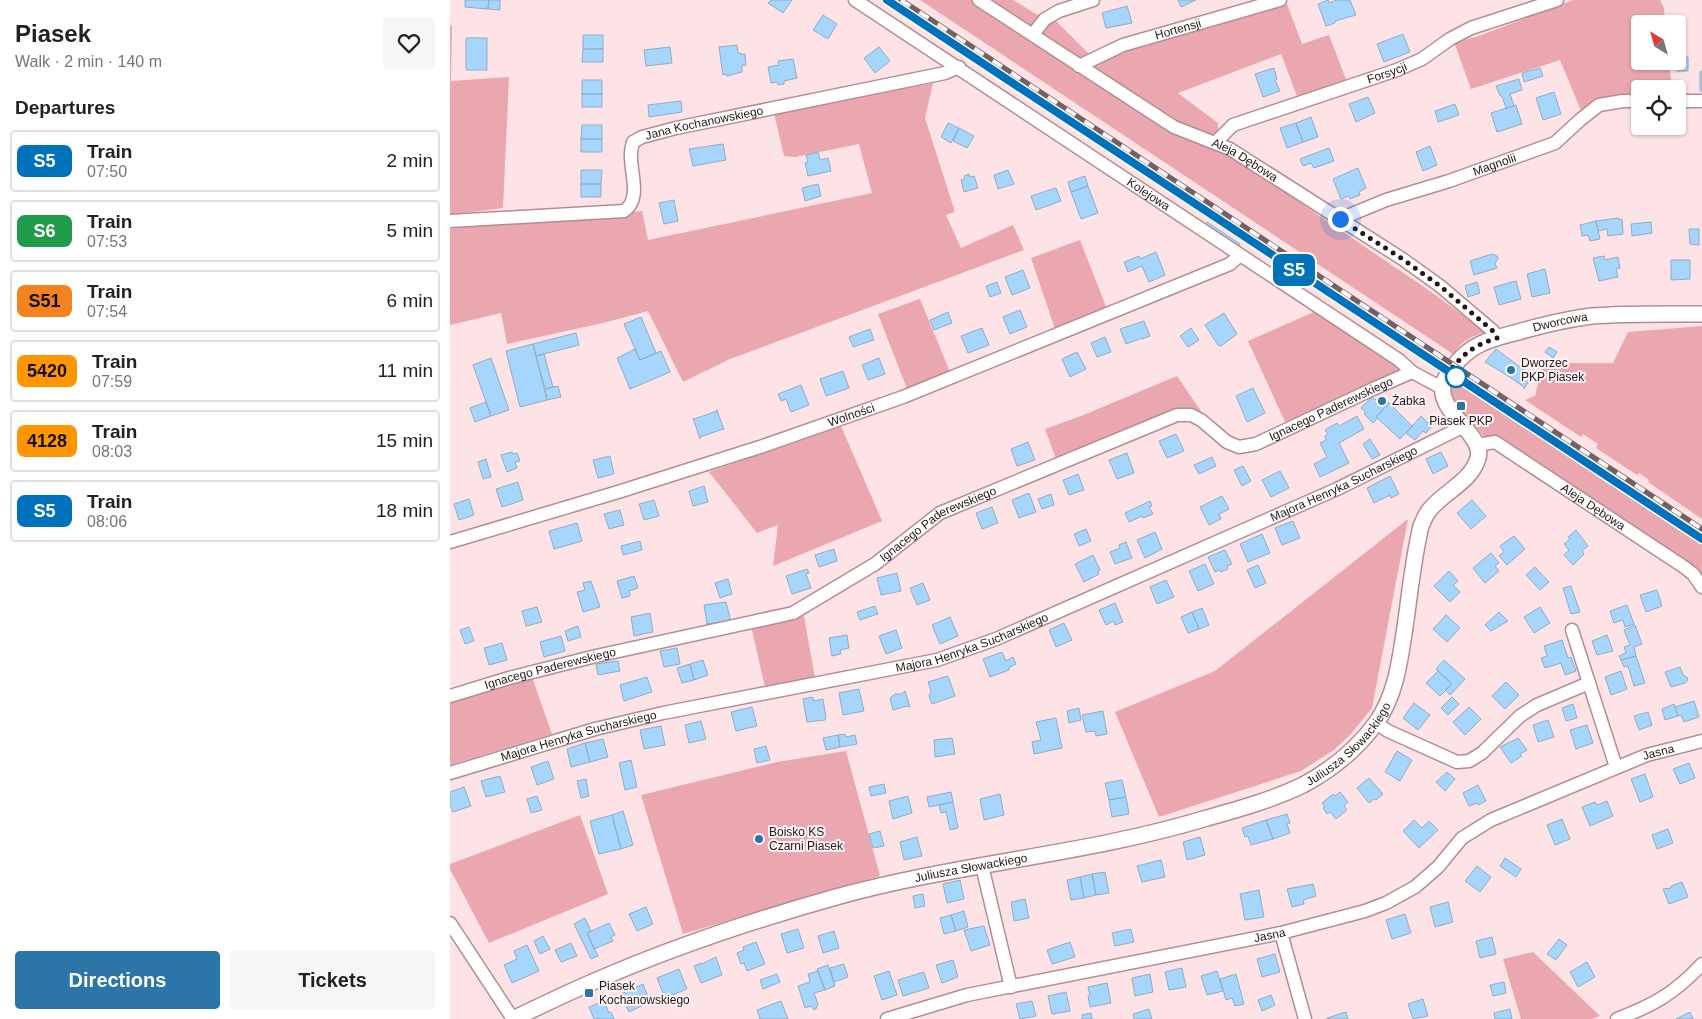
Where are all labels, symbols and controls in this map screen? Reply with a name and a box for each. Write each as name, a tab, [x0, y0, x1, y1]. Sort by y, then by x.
north arrow	[1631, 15, 1686, 70]
map controls	[1631, 15, 1686, 135]
street label: Hortensji	[1153, 16, 1203, 42]
button: heart	[383, 17, 435, 69]
text: Piasek	[15, 20, 91, 47]
text: Walk · 2 min · 140 m	[15, 53, 162, 70]
street label: Forsycji	[1365, 59, 1409, 87]
button: locate	[1631, 80, 1686, 135]
text: Departures	[15, 97, 115, 118]
street label: Jana Kochanowskiego	[644, 103, 765, 143]
street label: Aleja Dębowa	[1210, 136, 1281, 185]
text: Train	[87, 141, 132, 162]
text: 2 min	[387, 150, 433, 171]
text: S5	[33, 151, 56, 171]
street label: Magnolii	[1471, 151, 1518, 179]
text: 07:50	[87, 163, 127, 180]
street label: Kolejowa	[1124, 175, 1173, 214]
your location	[1328, 207, 1353, 232]
text: Train	[87, 211, 132, 232]
text: 5 min	[387, 220, 433, 241]
text: S6	[33, 221, 56, 241]
text: 07:53	[87, 233, 127, 250]
line badge: S5	[1272, 254, 1316, 286]
text: S5	[1283, 260, 1305, 280]
text: Train	[87, 281, 132, 302]
text: 6 min	[387, 290, 433, 311]
text: S51	[28, 291, 61, 311]
text: 07:54	[87, 303, 127, 320]
street label: Dworcowa	[1531, 310, 1589, 335]
text: Train	[92, 351, 137, 372]
place label: Dworzec PKP Piasek	[1521, 356, 1585, 384]
text: 11 min	[377, 360, 433, 381]
text: 5420	[27, 361, 67, 381]
marker: Dworzec PKP Piasek	[1505, 364, 1517, 376]
unlabelled marker	[1445, 366, 1467, 388]
text: 07:59	[92, 373, 132, 390]
street label: Ignacego Paderewskiego	[1267, 374, 1395, 444]
place label: Żabka	[1392, 394, 1426, 408]
marker: Żabka	[1376, 395, 1388, 407]
street label: Wolności	[826, 400, 877, 430]
marker: Piasek PKP	[1455, 400, 1467, 412]
place label: Piasek PKP	[1429, 414, 1493, 428]
text: Train	[92, 421, 137, 442]
text: 15 min	[376, 430, 433, 451]
text: 4128	[27, 431, 67, 451]
text: 08:03	[92, 443, 132, 460]
street label: Majora Henryka Sucharskiego	[1268, 443, 1420, 524]
street label: Aleja Dębowa	[1558, 481, 1628, 533]
street label: Ignacego Paderewskiego	[877, 483, 999, 565]
text: Train	[87, 491, 132, 512]
text: 18 min	[376, 500, 433, 521]
text: S5	[33, 501, 56, 521]
text: 08:06	[87, 513, 127, 530]
street label: Majora Henryka Sucharskiego	[894, 610, 1051, 675]
street label: Ignacego Paderewskiego	[483, 645, 617, 692]
street label: Juliusza Słowackiego	[1304, 700, 1394, 789]
street label: Majora Henryka Sucharskiego	[499, 708, 658, 764]
street label: Jasna	[1640, 741, 1676, 763]
place label: Boisko KS Czarni Piasek	[769, 825, 844, 853]
marker: Boisko KS Czarni Piasek	[753, 833, 765, 845]
street label: Juliusza Słowackiego	[913, 851, 1029, 885]
street label: Jasna	[1253, 925, 1287, 945]
button: Directions	[15, 951, 220, 1009]
button: Tickets	[230, 951, 435, 1009]
place label: Piasek Kochanowskiego	[599, 979, 690, 1007]
marker: Piasek Kochanowskiego	[583, 987, 595, 999]

